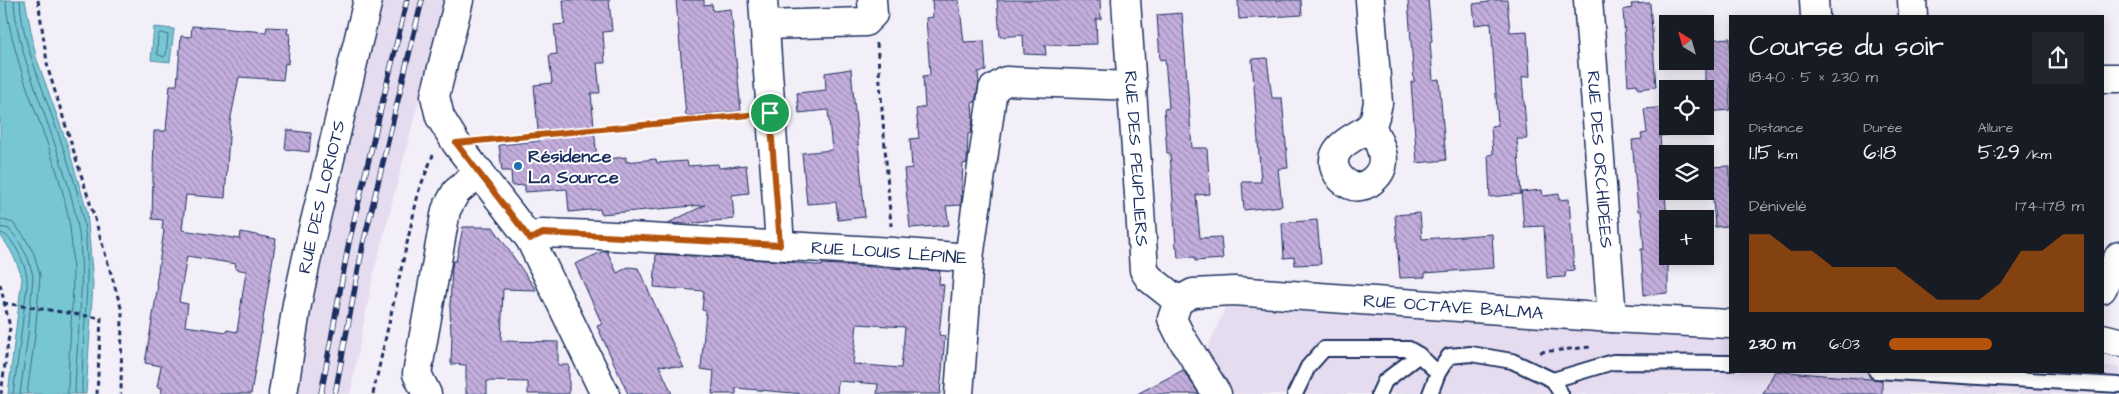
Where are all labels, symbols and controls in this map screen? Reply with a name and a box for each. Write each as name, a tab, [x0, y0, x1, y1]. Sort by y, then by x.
north arrow	[1659, 15, 1714, 70]
map controls	[1659, 15, 1714, 265]
text: Course du soir	[1749, 27, 1944, 66]
button: share	[2032, 32, 2084, 84]
text: 18:40 · 5 × 230 m	[1749, 66, 1878, 88]
street label: RUE DES PEUPLIERS	[1118, 70, 1155, 247]
street label: RUE DES ORCHIDÉES	[1581, 70, 1619, 249]
button: locate	[1659, 80, 1714, 135]
pin	[749, 92, 791, 134]
icon: arrive	[756, 99, 784, 127]
street label: RUE DES LORIOTS	[291, 118, 351, 276]
text: Distance	[1749, 118, 1803, 138]
text: Durée	[1863, 118, 1902, 138]
text: Allure	[1978, 118, 2013, 138]
text: 1.15	[1749, 138, 1772, 167]
text: 6:18	[1863, 138, 1896, 167]
text: 5:29	[1978, 138, 2020, 167]
place label: Résidence La Source	[528, 144, 619, 190]
button: layers	[1659, 145, 1714, 200]
text: km	[1772, 145, 1797, 165]
text: /km	[2020, 145, 2052, 165]
marker: Résidence La Source	[512, 160, 524, 172]
text: Dénivelé	[1749, 195, 1807, 217]
text: 174–178 m	[2015, 195, 2084, 217]
button: +	[1659, 210, 1714, 265]
street label: RUE LOUIS LÉPINE	[810, 235, 968, 270]
street label: RUE OCTAVE BALMA	[1362, 288, 1545, 326]
text: 230 m	[1749, 333, 1795, 355]
text: 6:03	[1829, 333, 1860, 355]

